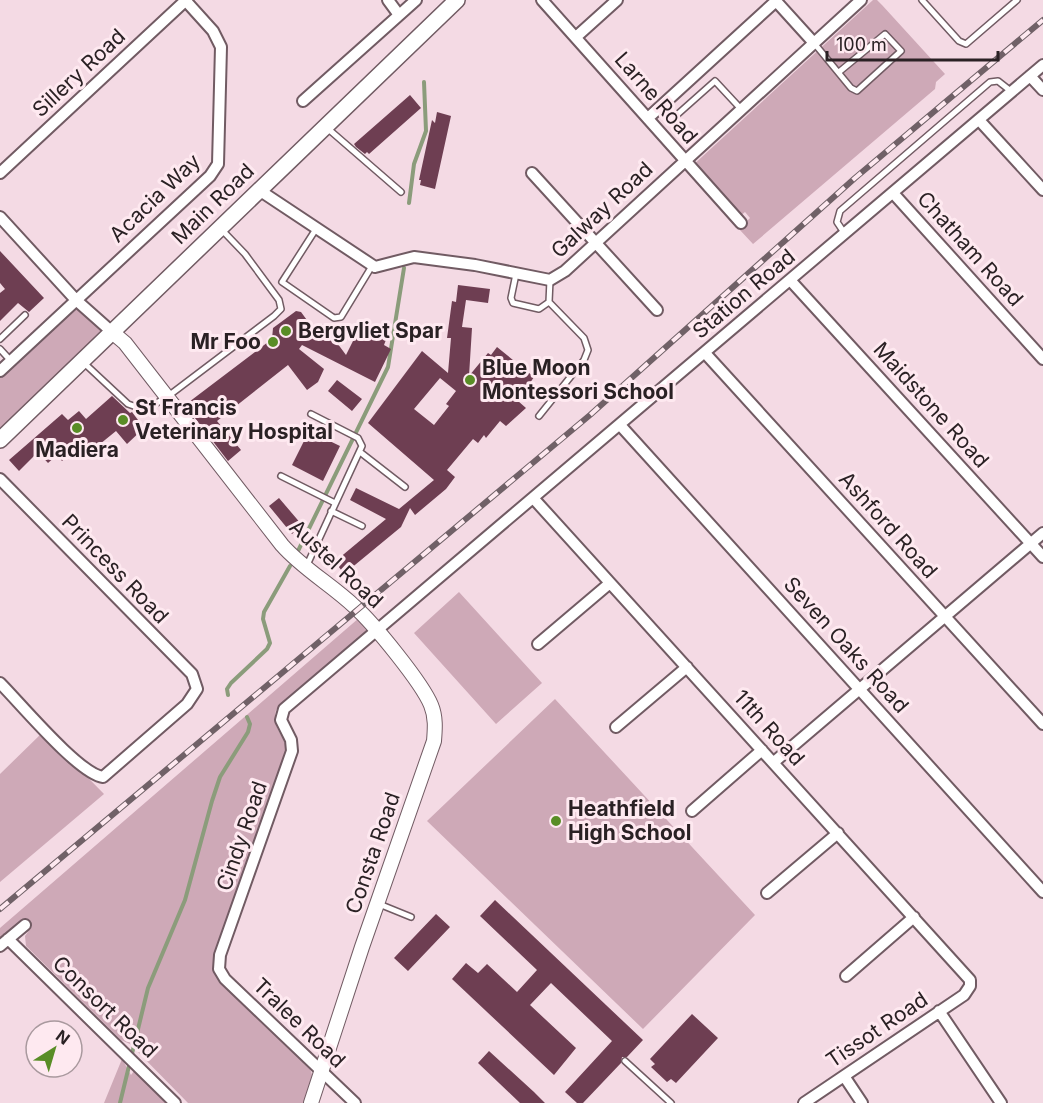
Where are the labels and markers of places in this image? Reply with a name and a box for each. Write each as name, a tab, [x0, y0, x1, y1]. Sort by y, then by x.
place label: Bergvliet Spar	[298, 318, 443, 343]
marker: Bergvliet Spar	[279, 324, 293, 338]
place label: Mr Foo	[190, 329, 261, 354]
marker: Mr Foo	[266, 335, 280, 349]
place label: Blue Moon Montessori School	[482, 355, 674, 404]
marker: Blue Moon Montessori School	[463, 373, 477, 387]
place label: St Francis Veterinary Hospital	[135, 395, 333, 444]
marker: St Francis Veterinary Hospital	[116, 413, 130, 427]
marker: Madiera	[70, 421, 84, 435]
place label: Madiera	[35, 437, 119, 462]
place label: Heathfield High School	[568, 796, 691, 845]
marker: Heathfield High School	[549, 814, 563, 828]

